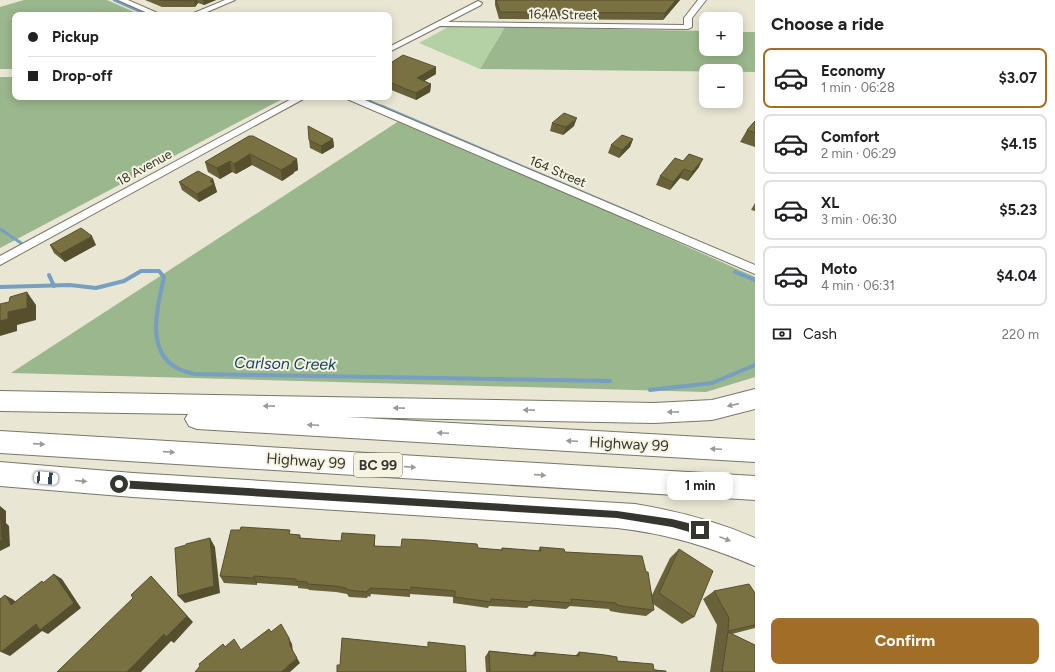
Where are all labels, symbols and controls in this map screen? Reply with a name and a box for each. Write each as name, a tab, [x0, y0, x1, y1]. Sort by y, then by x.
street label: 164A Street	[528, 6, 598, 23]
map controls	[699, 12, 743, 108]
button: +	[699, 12, 743, 56]
text: Choose a ride	[771, 13, 884, 35]
text: Pickup	[52, 28, 99, 46]
icon: car	[773, 60, 809, 96]
text: Economy	[821, 62, 886, 80]
button: −	[699, 64, 743, 108]
text: Drop-off	[52, 67, 113, 85]
text: $3.07	[999, 69, 1037, 87]
text: 1 min · 06:28	[821, 80, 895, 95]
icon: car	[773, 126, 809, 162]
text: Comfort	[821, 128, 880, 146]
text: $4.15	[1000, 135, 1037, 153]
street label: 18 Avenue	[114, 146, 174, 189]
text: 2 min · 06:29	[821, 146, 896, 161]
street label: 164 Street	[527, 153, 589, 190]
icon: car	[773, 192, 809, 228]
text: XL	[821, 194, 839, 212]
text: $5.23	[999, 201, 1037, 219]
text: 3 min · 06:30	[821, 212, 897, 227]
icon: car	[773, 258, 809, 294]
text: Moto	[821, 260, 857, 278]
text: $4.04	[996, 267, 1037, 285]
text: 4 min · 06:31	[821, 278, 895, 293]
icon: cash	[771, 323, 793, 345]
text: Cash	[803, 325, 837, 343]
text: 220 m	[1002, 327, 1039, 342]
water label: Carlson Creek	[234, 353, 337, 374]
one-way arrow	[727, 402, 739, 408]
one-way arrow	[262, 403, 275, 409]
one-way arrow	[392, 405, 405, 411]
one-way arrow	[522, 407, 535, 413]
one-way arrow	[666, 409, 679, 415]
one-way arrow	[307, 422, 319, 429]
one-way arrow	[436, 430, 449, 436]
street label: Highway 99	[589, 433, 669, 455]
one-way arrow	[566, 437, 578, 444]
one-way arrow	[33, 441, 45, 448]
one-way arrow	[709, 446, 722, 452]
one-way arrow	[163, 449, 175, 456]
street label: Highway 99	[266, 449, 346, 473]
road number: BC 99	[354, 453, 402, 477]
one-way arrow	[404, 464, 416, 471]
car	[34, 471, 58, 485]
one-way arrow	[534, 472, 546, 479]
callout: 1 min	[667, 472, 733, 500]
route start	[110, 475, 128, 493]
one-way arrow	[75, 478, 87, 485]
text: 1 min	[685, 478, 715, 493]
route end	[691, 521, 709, 539]
one-way arrow	[719, 536, 731, 542]
button: Confirm	[771, 618, 1039, 664]

